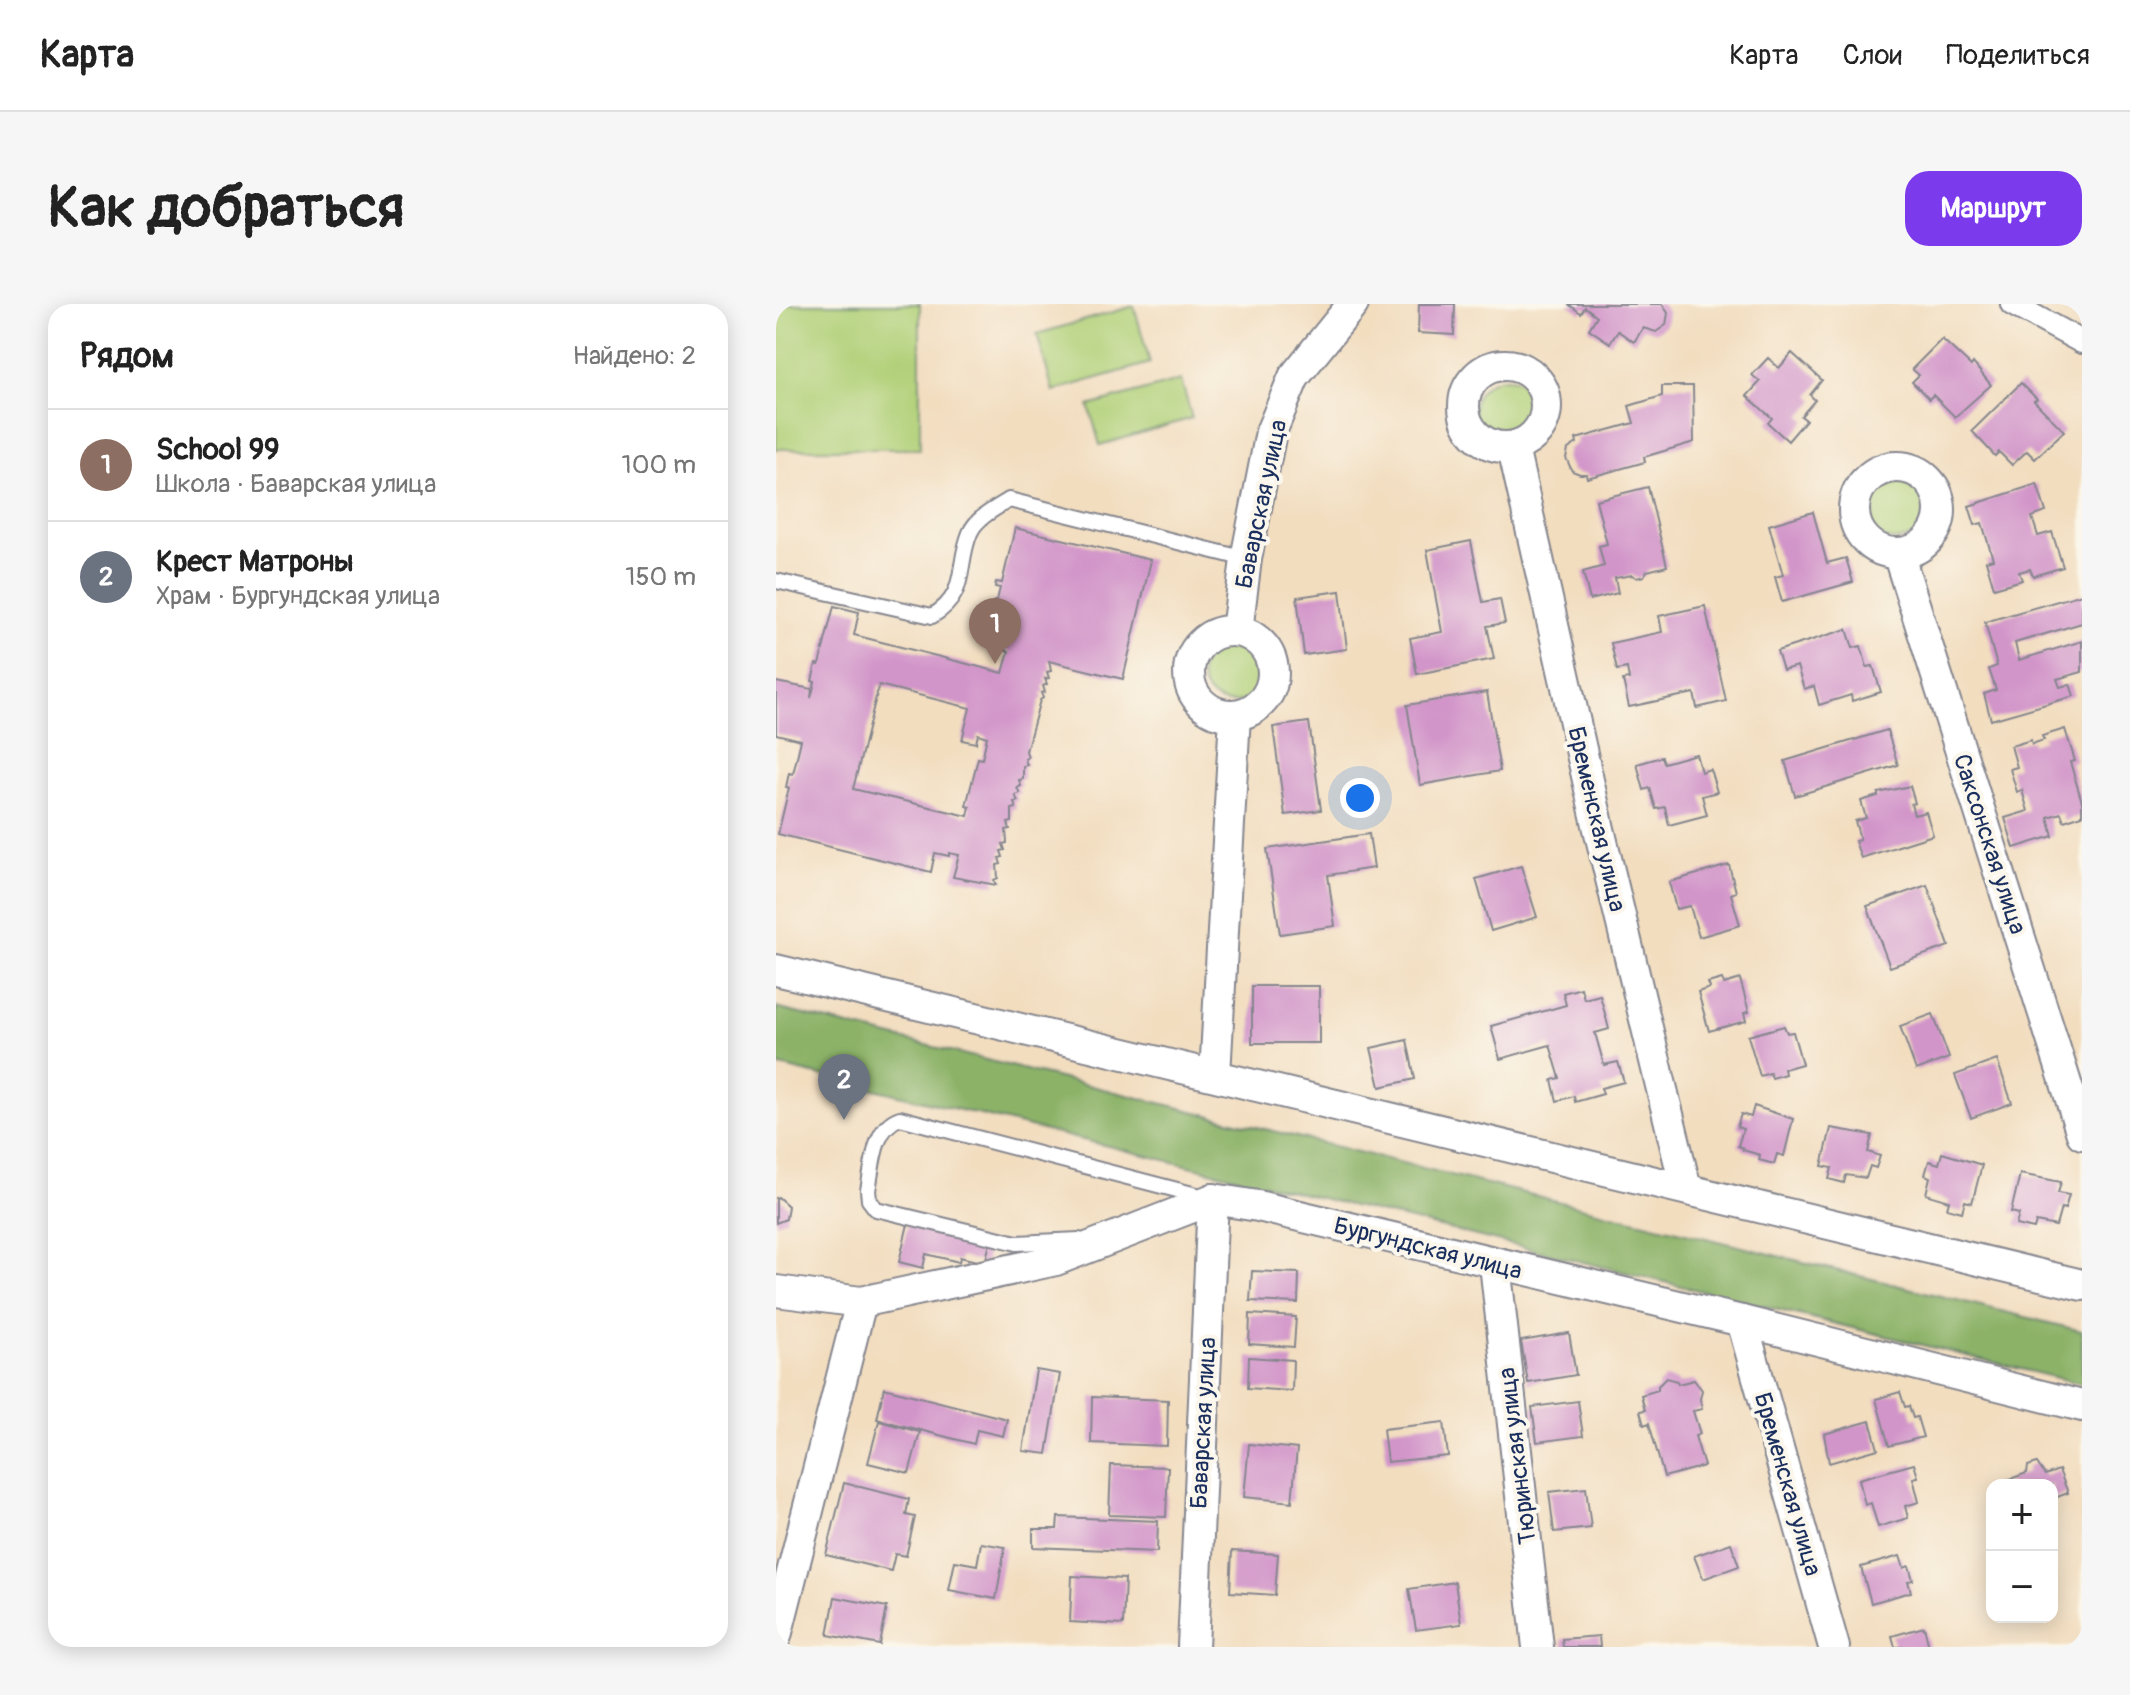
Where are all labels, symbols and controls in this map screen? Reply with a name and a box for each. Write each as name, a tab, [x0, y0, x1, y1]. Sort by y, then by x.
text: Карта	[40, 31, 134, 79]
text: Карта	[1729, 38, 1799, 73]
text: Слои	[1843, 38, 1902, 73]
text: Поделиться	[1946, 38, 2090, 73]
button: Маршрут	[1905, 171, 2082, 246]
text: Как добраться	[48, 174, 404, 243]
text: Рядом	[80, 335, 174, 378]
text: Найдено: 2	[572, 340, 696, 372]
street label: Баварская улица	[1229, 417, 1294, 591]
text: School 99	[156, 431, 280, 468]
text: 1	[101, 449, 111, 481]
text: 100 m	[622, 449, 696, 481]
text: Школа · Баварская улица	[156, 468, 436, 500]
text: Крест Матроны	[156, 543, 354, 580]
text: 2	[99, 561, 113, 593]
text: 150 m	[625, 561, 696, 593]
text: Храм · Бургундская улица	[156, 580, 440, 612]
pin: 1	[969, 598, 1021, 664]
street label: Бременская улица	[1561, 724, 1632, 915]
street label: Саксонская улица	[1947, 751, 2032, 938]
your location	[1340, 778, 1380, 818]
pin: 2	[818, 1054, 870, 1120]
street label: Бургундская улица	[1331, 1211, 1525, 1286]
street label: Баварская улица	[1185, 1336, 1222, 1510]
street label: Тюринская улица	[1492, 1366, 1543, 1546]
street label: Бременская улица	[1748, 1389, 1828, 1579]
map controls	[1986, 1479, 2058, 1623]
button: +	[1986, 1479, 2058, 1551]
button: −	[1986, 1551, 2058, 1623]

